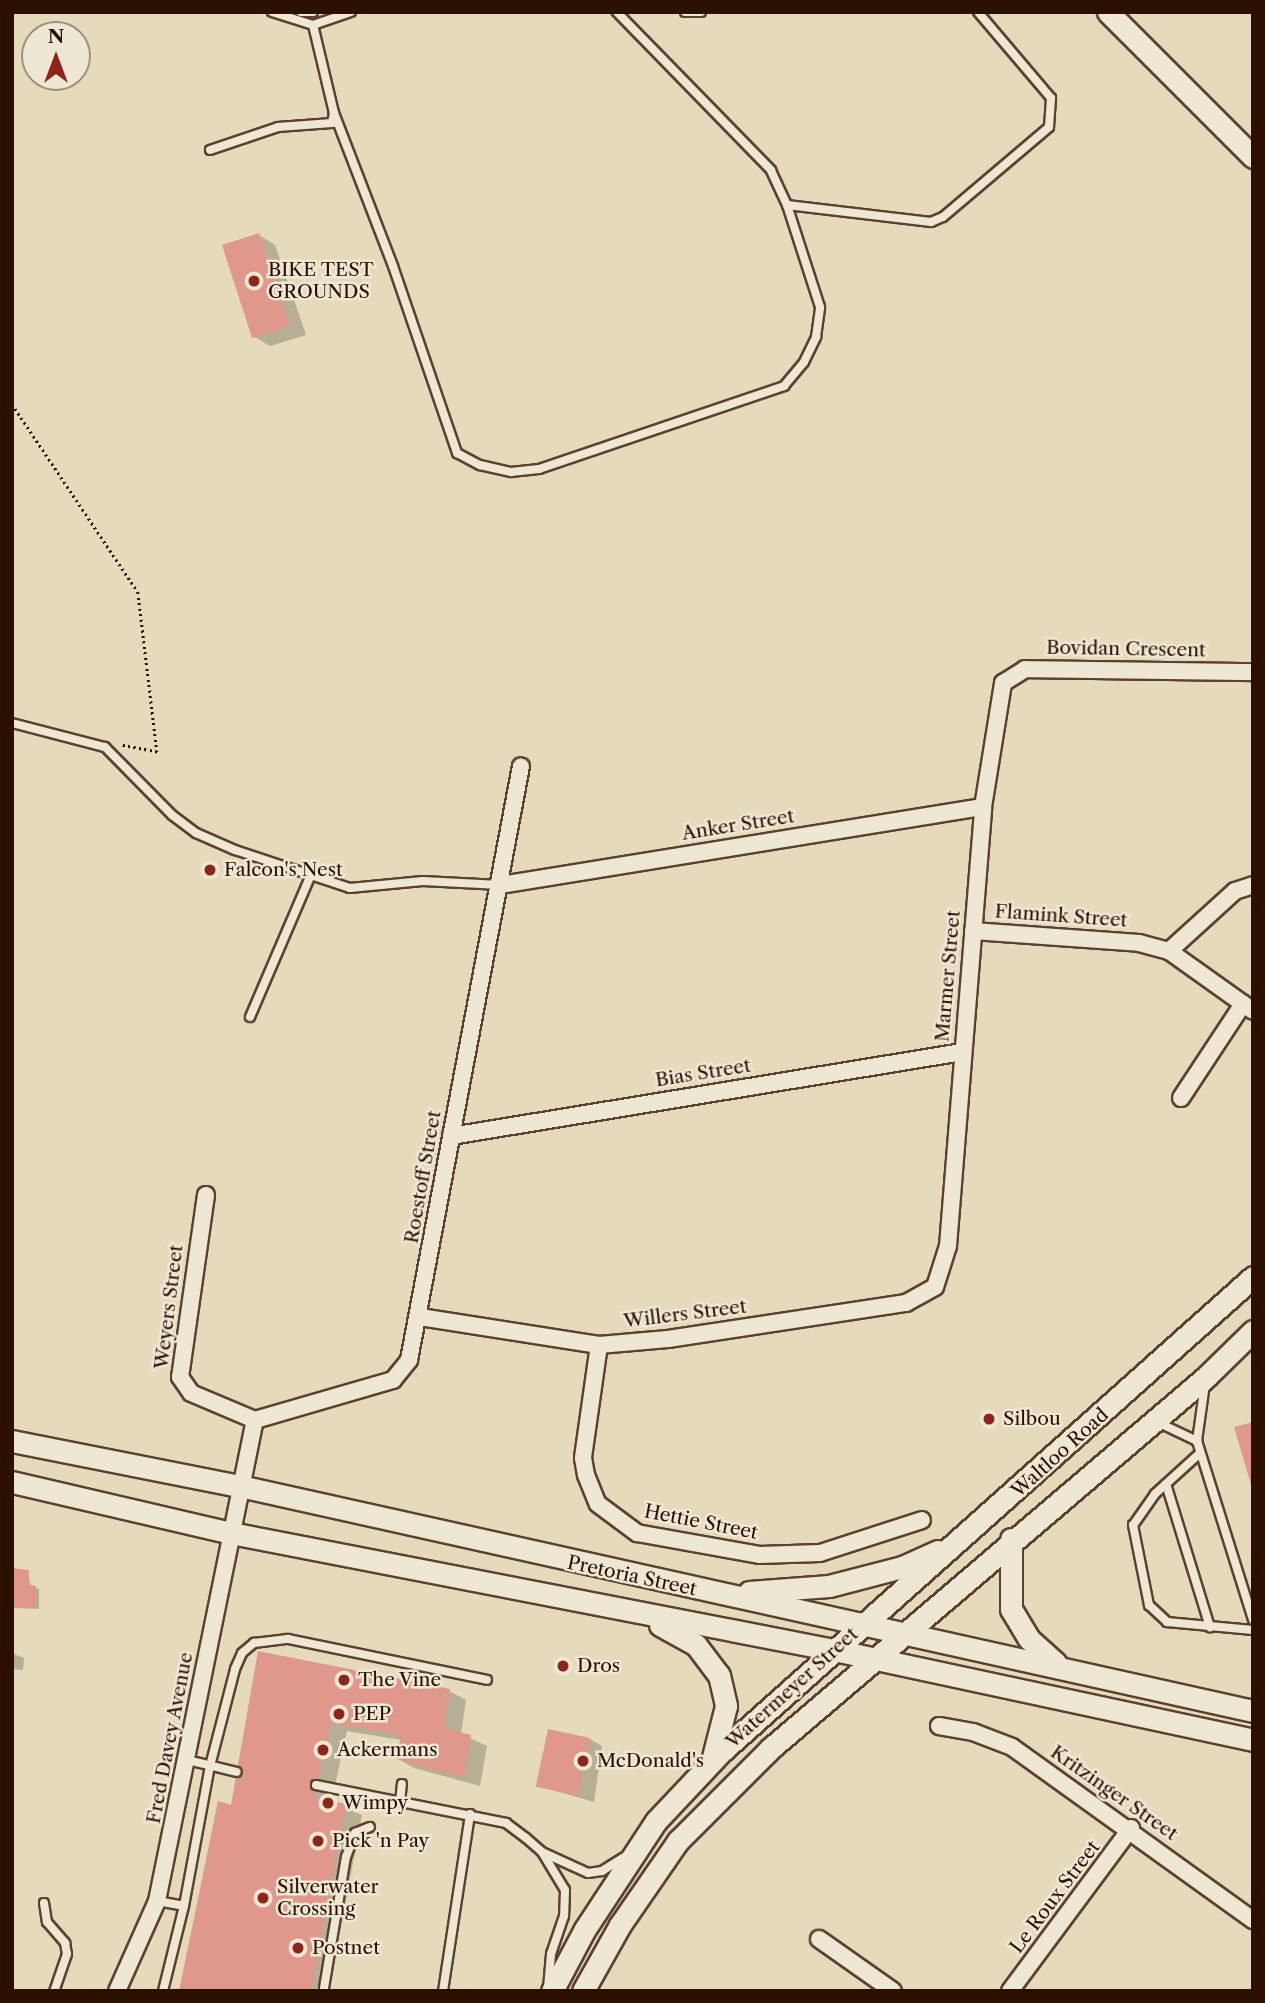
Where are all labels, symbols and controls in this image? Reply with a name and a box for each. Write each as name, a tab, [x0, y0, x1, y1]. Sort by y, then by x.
north arrow	[21, 21, 91, 91]
text: N	[48, 25, 64, 48]
place label: BIKE TEST GROUNDS	[268, 259, 374, 303]
marker: BIKE TEST GROUNDS	[246, 273, 262, 289]
street label: Bovidan Crescent	[1046, 636, 1206, 662]
street label: Anker Street	[680, 805, 796, 845]
place label: Falcon's Nest	[224, 859, 343, 881]
marker: Falcon's Nest	[202, 862, 218, 878]
street label: Flamink Street	[994, 900, 1128, 932]
street label: Marmer Street	[931, 909, 965, 1043]
street label: Bias Street	[654, 1054, 752, 1092]
street label: Roestoff Street	[400, 1109, 446, 1245]
street label: Weyers Street	[150, 1243, 188, 1371]
street label: Willers Street	[622, 1295, 748, 1333]
street label: Waltloo Road	[1007, 1404, 1113, 1502]
place label: Silbou	[1003, 1408, 1061, 1430]
marker: Silbou	[981, 1411, 997, 1427]
street label: Hettie Street	[642, 1500, 760, 1544]
street label: Pretoria Street	[565, 1551, 699, 1601]
street label: Watermeyer Street	[721, 1623, 863, 1753]
street label: Fred Davey Avenue	[142, 1650, 198, 1826]
place label: Dros	[577, 1655, 620, 1677]
marker: Dros	[555, 1658, 571, 1674]
place label: The Vine	[358, 1669, 442, 1691]
marker: The Vine	[336, 1672, 352, 1688]
place label: PEP	[353, 1703, 391, 1725]
marker: PEP	[331, 1706, 347, 1722]
place label: Ackermans	[337, 1739, 438, 1761]
street label: Kritzinger Street	[1046, 1741, 1182, 1845]
marker: Ackermans	[315, 1742, 331, 1758]
place label: McDonald's	[597, 1750, 704, 1772]
marker: McDonald's	[575, 1753, 591, 1769]
place label: Wimpy	[342, 1792, 408, 1814]
marker: Wimpy	[320, 1795, 336, 1811]
place label: Pick 'n Pay	[332, 1830, 430, 1852]
marker: Pick 'n Pay	[310, 1833, 326, 1849]
street label: Le Roux Street	[1005, 1836, 1105, 1958]
place label: Silverwater Crossing	[277, 1876, 379, 1920]
marker: Silverwater Crossing	[255, 1890, 271, 1906]
place label: Postnet	[312, 1937, 380, 1959]
marker: Postnet	[290, 1940, 306, 1956]

